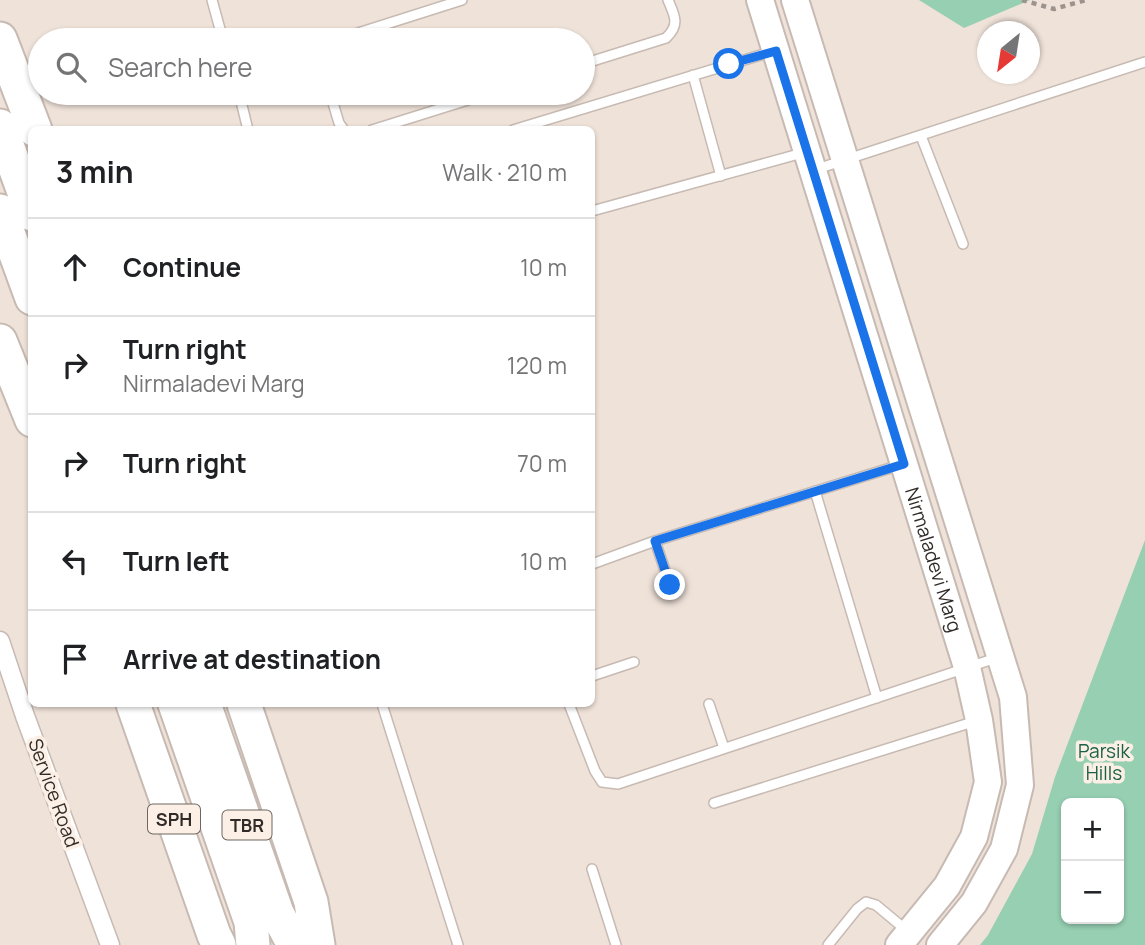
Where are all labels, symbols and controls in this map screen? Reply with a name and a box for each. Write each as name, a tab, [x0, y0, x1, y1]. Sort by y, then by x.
north arrow	[977, 21, 1040, 84]
search box	[28, 28, 595, 105]
icon: search	[52, 48, 90, 86]
route start	[713, 48, 744, 79]
text: Search here	[108, 49, 253, 85]
text: 3 min	[56, 151, 134, 192]
text: Walk · 210 m	[442, 156, 567, 188]
icon: ahead	[56, 248, 94, 286]
text: Continue	[123, 249, 241, 285]
text: 10 m	[520, 251, 567, 283]
text: Turn right	[123, 331, 247, 367]
icon: right	[56, 346, 94, 384]
text: 120 m	[507, 349, 567, 381]
text: Nirmaladevi Marg	[123, 367, 305, 399]
icon: right	[56, 444, 94, 482]
text: Turn right	[123, 445, 247, 481]
text: 70 m	[517, 447, 567, 479]
street label: Nirmaladevi Marg	[899, 484, 968, 635]
icon: left	[56, 542, 94, 580]
text: Turn left	[123, 543, 230, 579]
text: 10 m	[520, 545, 567, 577]
route end	[654, 569, 685, 600]
icon: arrive	[56, 640, 94, 678]
text: Arrive at destination	[123, 641, 381, 677]
street label: Service Road	[22, 735, 86, 851]
park label: Parsik Hills	[1078, 738, 1131, 786]
map controls	[1061, 798, 1124, 924]
button: +	[1061, 798, 1124, 861]
road number: SPH	[148, 804, 200, 834]
road number: TBR	[222, 810, 272, 840]
button: −	[1061, 861, 1124, 924]

